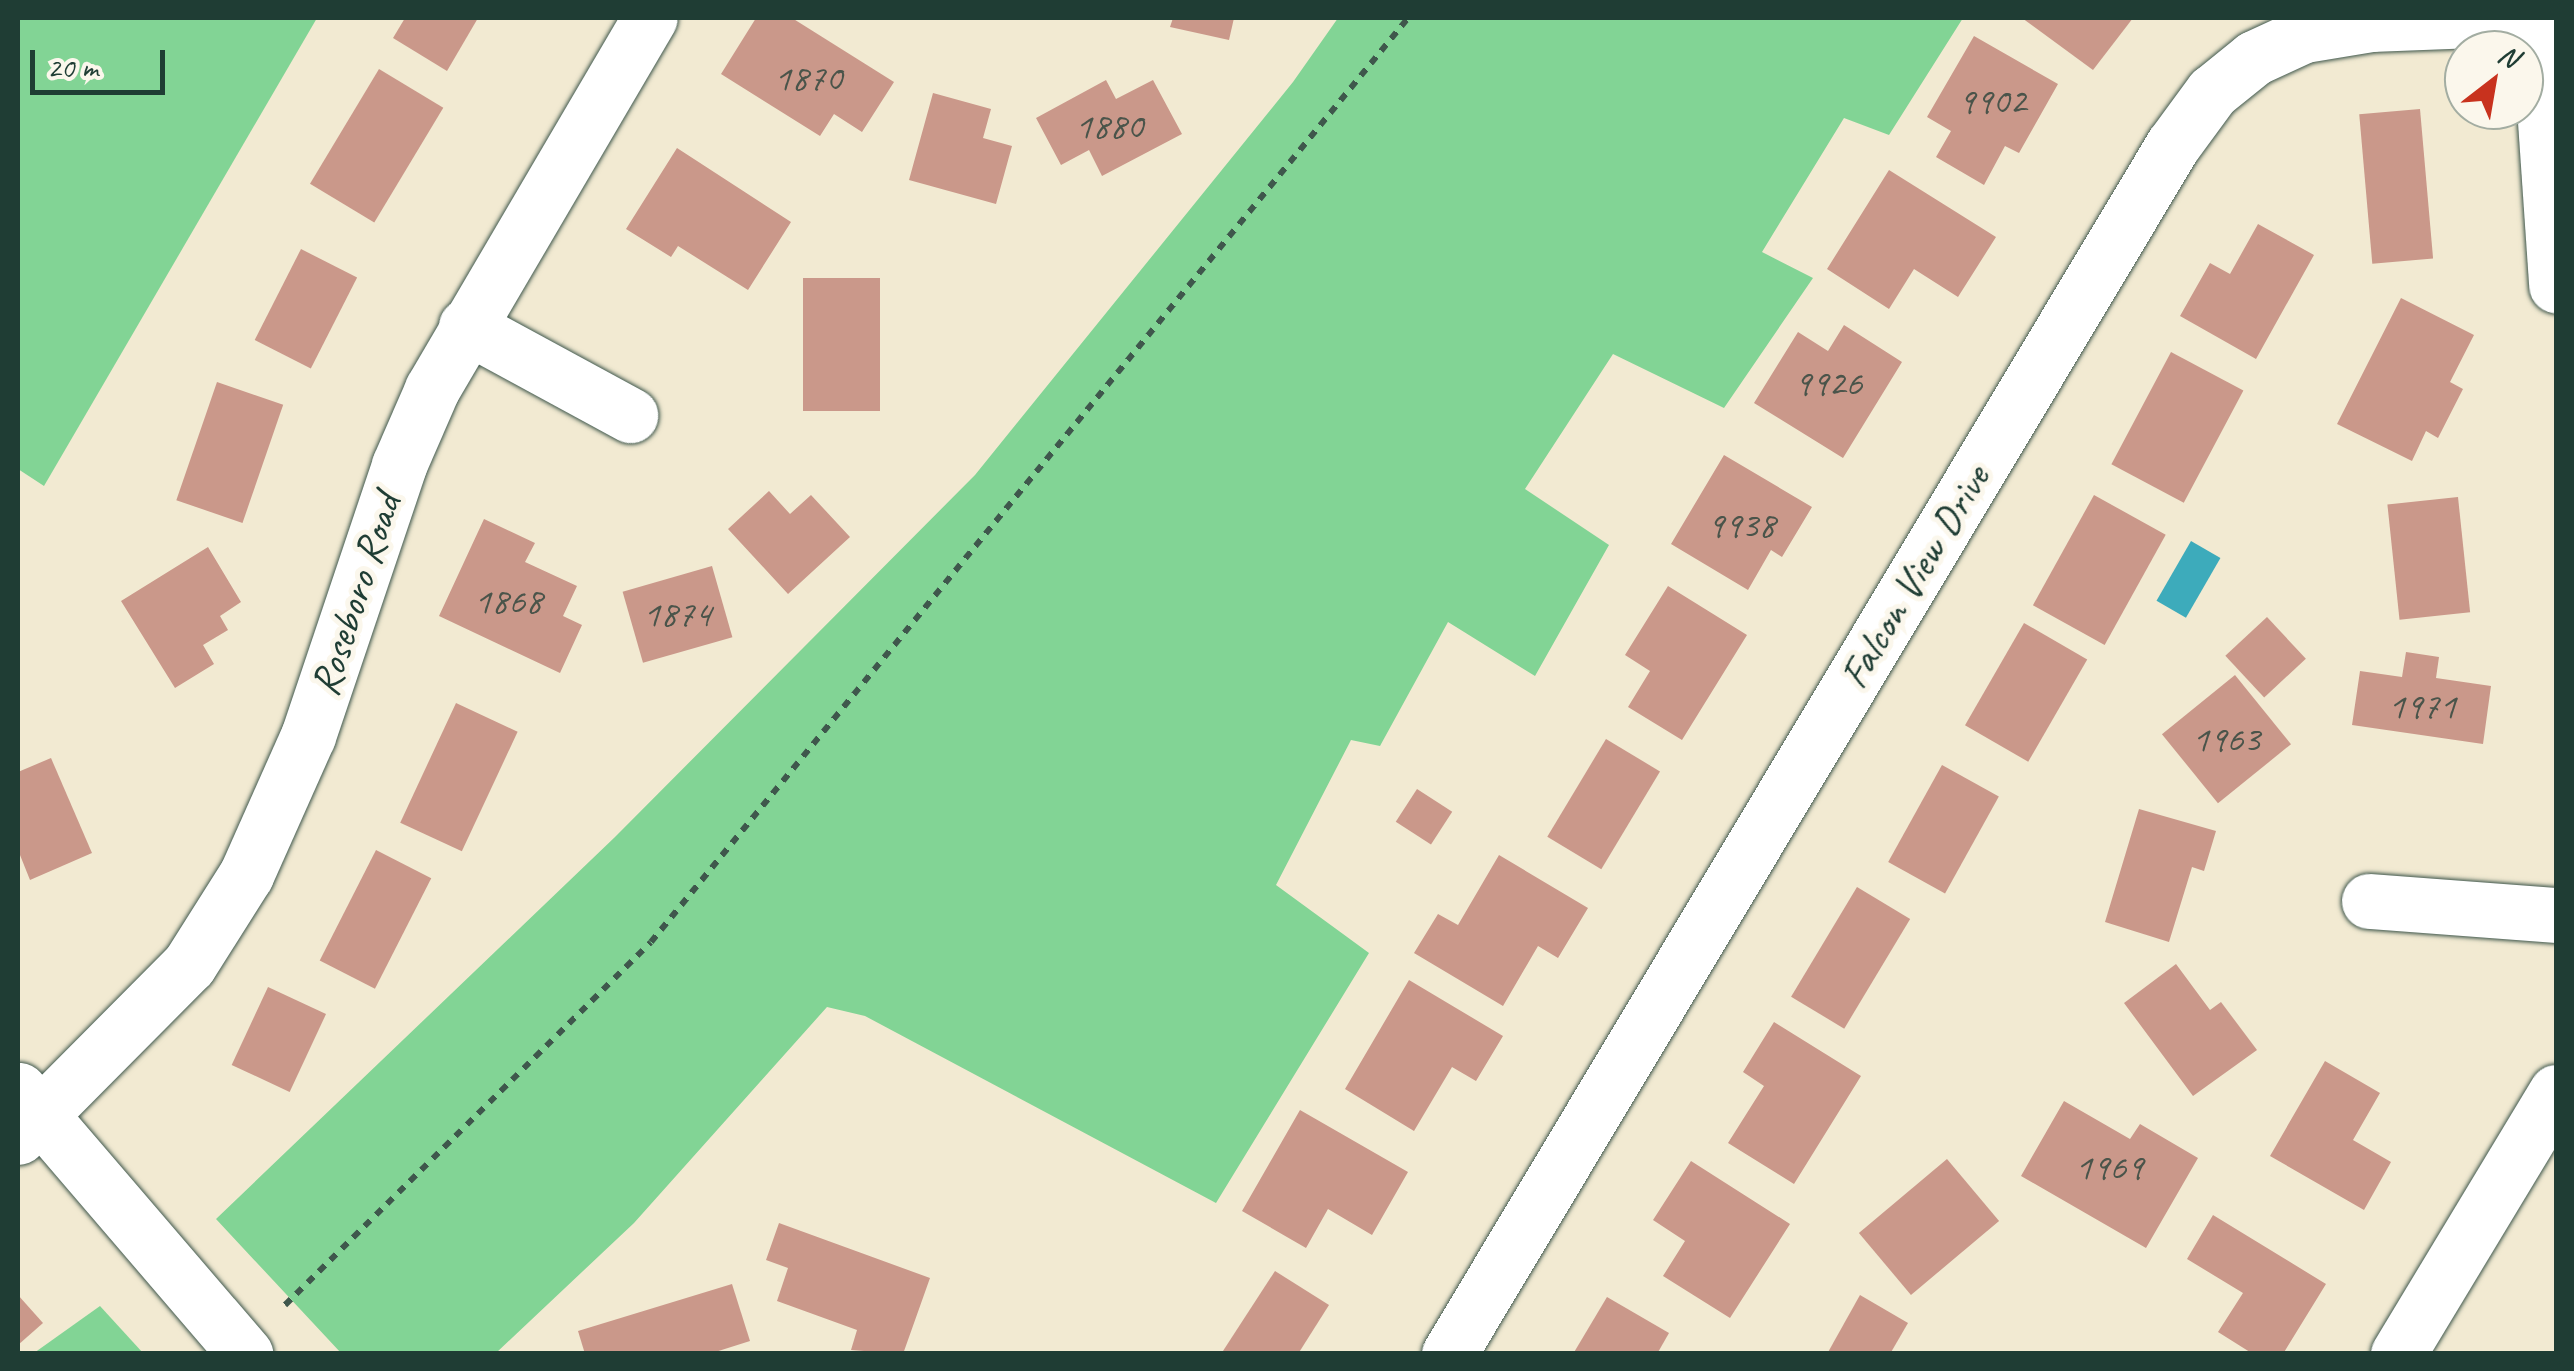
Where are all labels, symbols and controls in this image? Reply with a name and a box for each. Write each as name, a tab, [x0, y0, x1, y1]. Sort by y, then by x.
scale bar	[35, 30, 170, 92]
north arrow	[2444, 30, 2544, 130]
text: N	[2492, 36, 2525, 75]
text: 20 m	[47, 48, 98, 86]
house number: 1870	[774, 55, 842, 101]
house number: 9902	[1958, 78, 2026, 124]
house number: 1880	[1075, 103, 1143, 149]
house number: 9926	[1794, 360, 1862, 406]
street label: Falcon View Drive	[1829, 456, 2001, 698]
street label: Roseboro Road	[300, 488, 412, 702]
house number: 9938	[1707, 502, 1775, 548]
house number: 1868	[474, 578, 542, 624]
house number: 1874	[643, 591, 711, 637]
house number: 1971	[2388, 683, 2456, 729]
house number: 1963	[2192, 716, 2260, 762]
house number: 1969	[2075, 1144, 2143, 1190]

